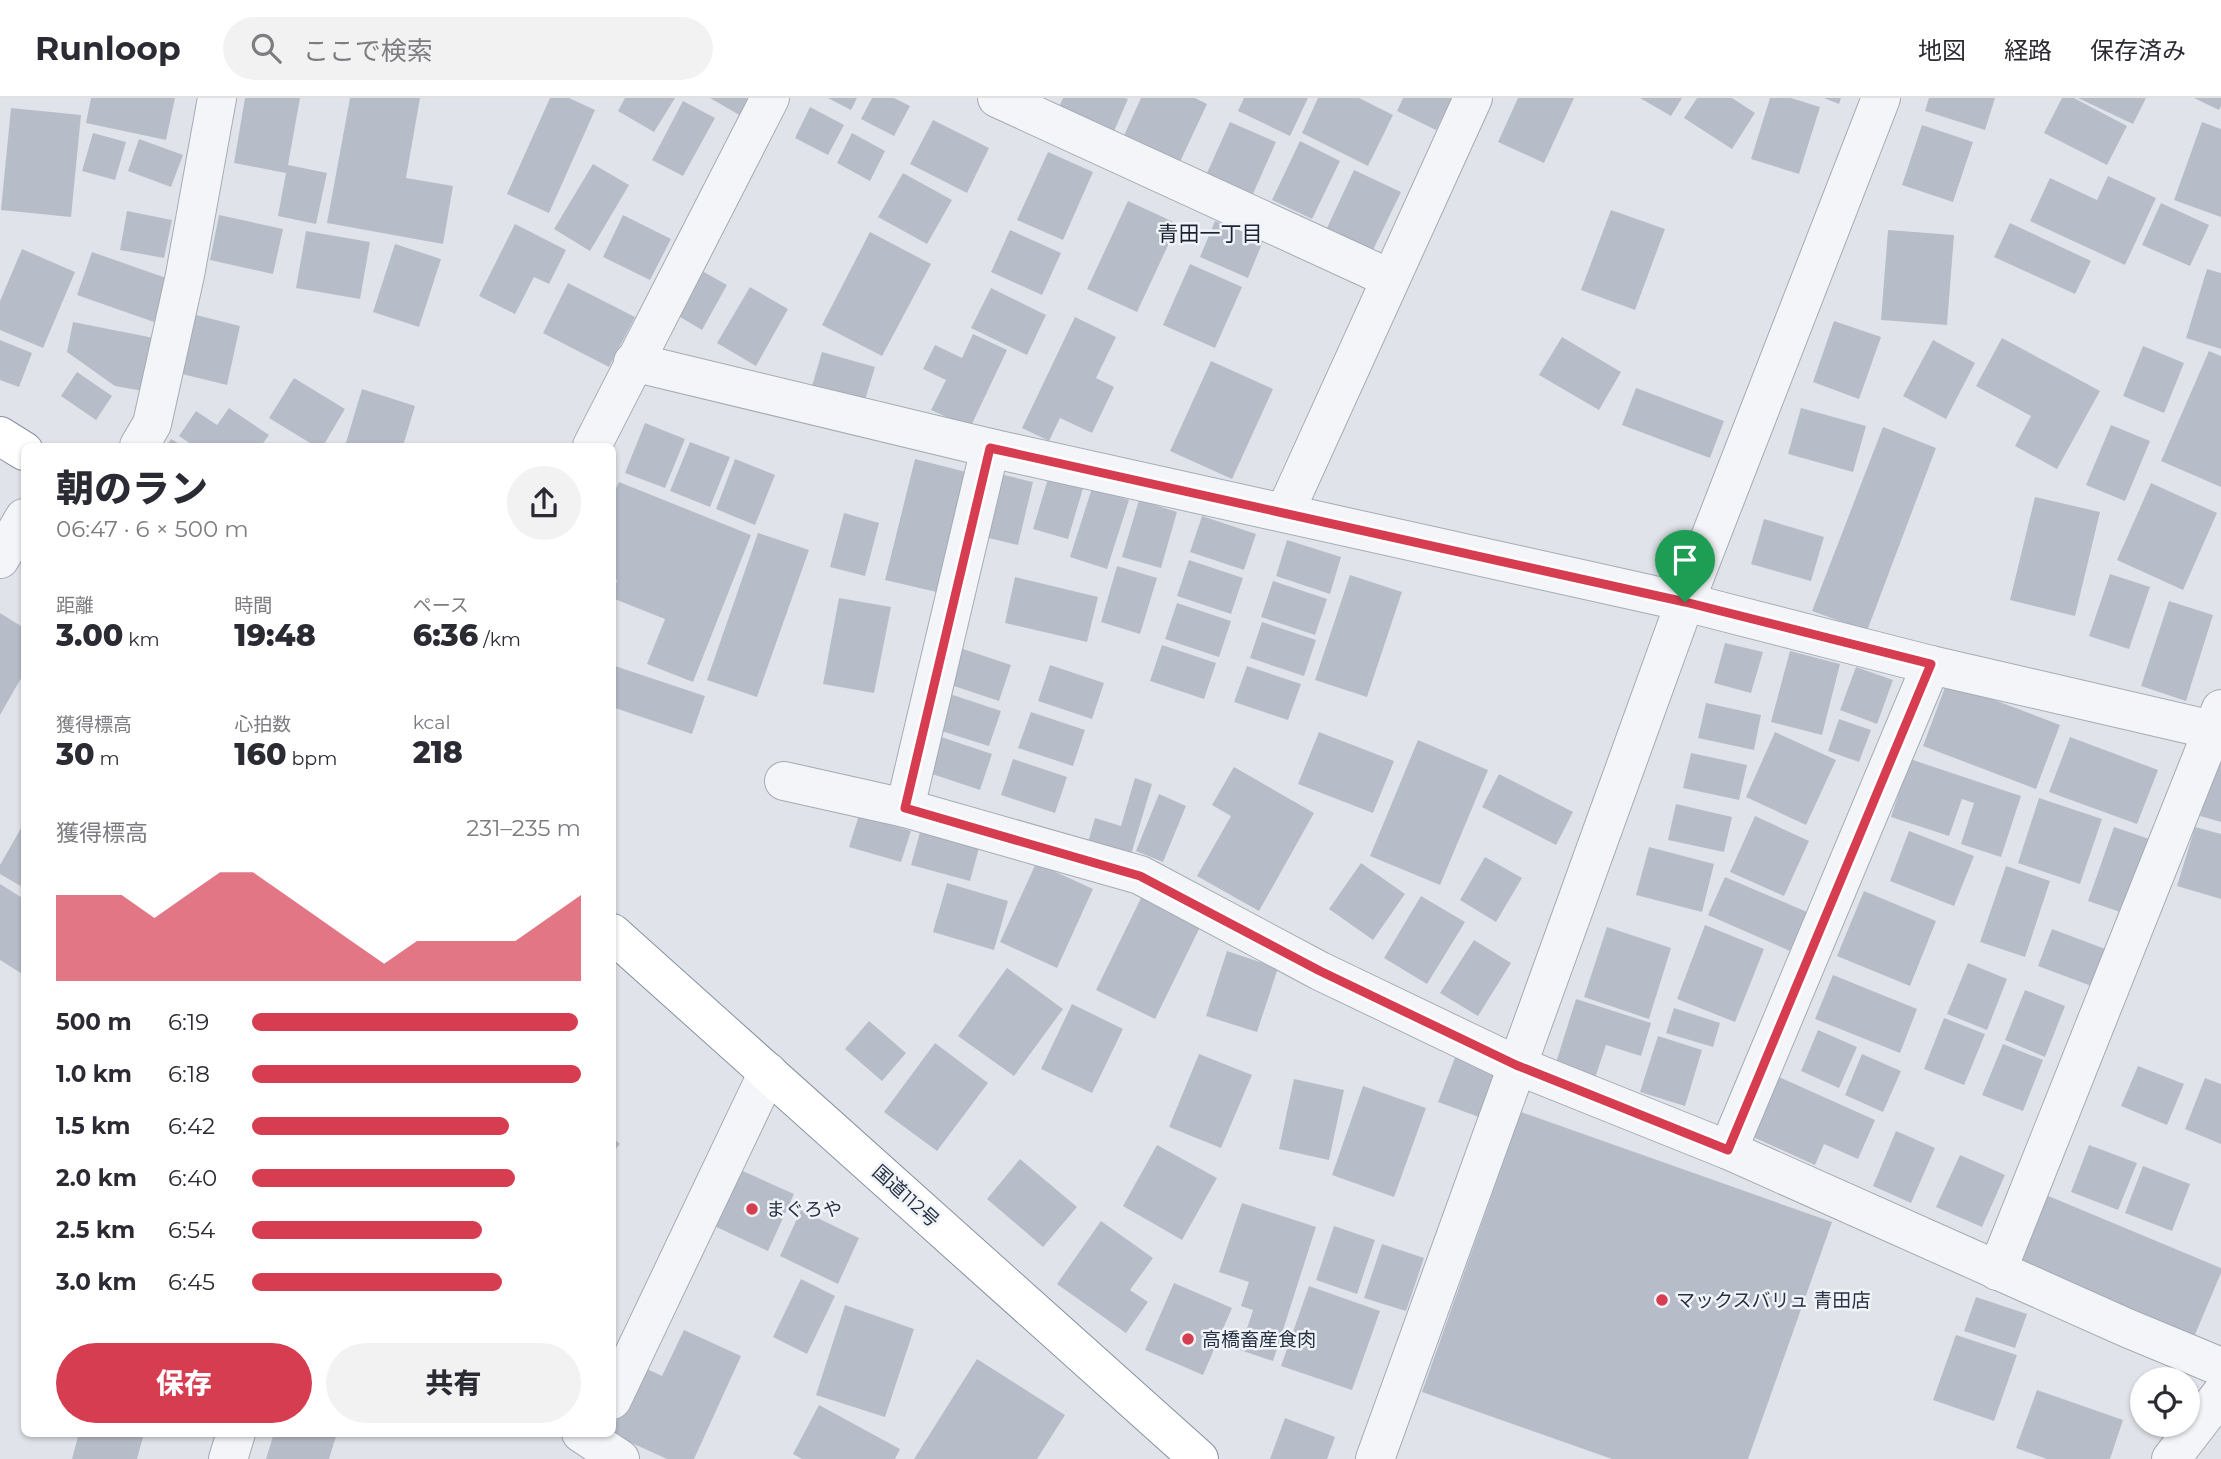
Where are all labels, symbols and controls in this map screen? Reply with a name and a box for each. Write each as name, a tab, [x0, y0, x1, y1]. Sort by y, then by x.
search box	[223, 17, 713, 80]
text: Runloop	[35, 28, 181, 68]
icon: search	[247, 29, 285, 67]
text: ここで検索	[303, 35, 433, 67]
text: 地図	[1918, 36, 1966, 65]
text: 経路	[2004, 36, 2052, 65]
text: 保存済み	[2090, 36, 2186, 65]
district label: 青田一丁目	[1158, 221, 1263, 246]
text: 朝のラン	[56, 465, 208, 512]
button: share	[507, 466, 581, 540]
text: 06:47 · 6 × 500 m	[56, 515, 249, 543]
pin	[1655, 530, 1715, 602]
icon: arrive	[1666, 541, 1704, 579]
text: 距離	[56, 594, 94, 617]
text: 時間	[234, 594, 272, 617]
text: ペース	[413, 594, 469, 617]
text: 3.00	[56, 617, 123, 654]
text: 19:48	[234, 617, 316, 654]
text: 6:36	[413, 617, 478, 654]
text: km	[123, 628, 160, 651]
text: /km	[478, 628, 521, 651]
text: kcal	[413, 711, 451, 734]
text: 獲得標高	[56, 713, 132, 736]
text: 心拍数	[234, 713, 291, 736]
text: 218	[413, 734, 463, 771]
text: 30	[56, 736, 95, 773]
text: 160	[234, 736, 287, 773]
text: m	[95, 747, 120, 770]
text: bpm	[287, 747, 337, 770]
text: 231–235 m	[466, 814, 581, 842]
text: 獲得標高	[56, 819, 148, 847]
text: 500 m	[56, 1008, 132, 1036]
text: 6:19	[168, 1008, 209, 1036]
text: 1.0 km	[56, 1060, 132, 1088]
text: 6:18	[168, 1060, 210, 1088]
text: 1.5 km	[56, 1112, 130, 1140]
text: 6:42	[168, 1112, 215, 1140]
street label: 国道112号	[868, 1160, 944, 1232]
text: 2.0 km	[56, 1164, 137, 1192]
text: 6:40	[168, 1164, 217, 1192]
place label: まぐろや	[766, 1198, 842, 1221]
marker: まぐろや	[744, 1201, 760, 1217]
text: 2.5 km	[56, 1216, 135, 1244]
text: 6:54	[168, 1216, 215, 1244]
text: 3.0 km	[56, 1268, 137, 1296]
text: 6:45	[168, 1268, 215, 1296]
place label: マックスバリュ 青田店	[1676, 1289, 1870, 1312]
marker: マックスバリュ 青田店	[1654, 1292, 1670, 1308]
place label: 高橋畜産食肉	[1202, 1328, 1316, 1351]
marker: 高橋畜産食肉	[1180, 1331, 1196, 1347]
button: 保存	[56, 1343, 312, 1423]
button: 共有	[326, 1343, 581, 1423]
map controls	[2130, 1367, 2200, 1437]
button: locate	[2130, 1367, 2200, 1437]

